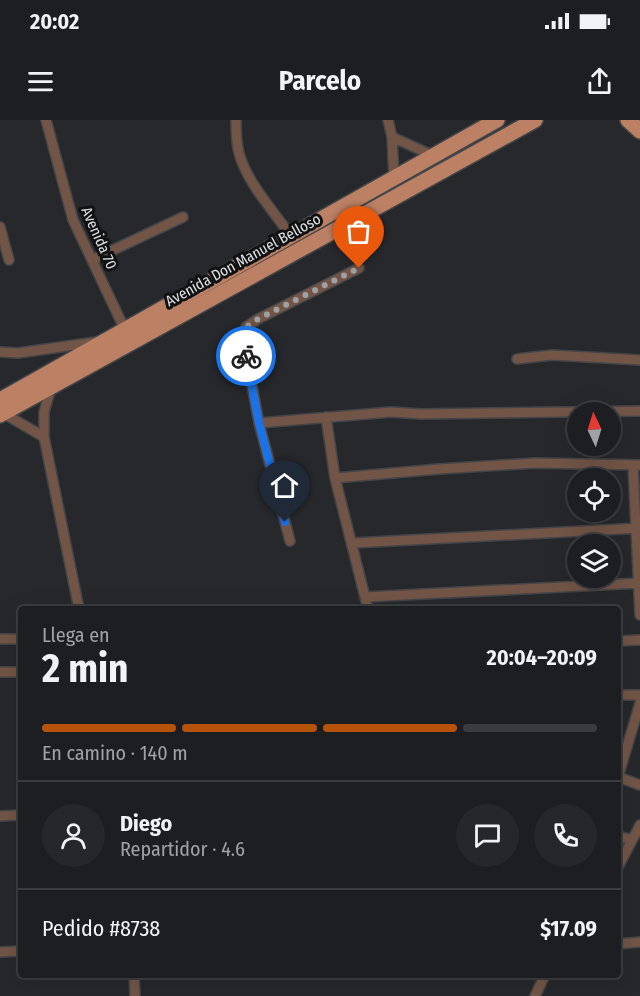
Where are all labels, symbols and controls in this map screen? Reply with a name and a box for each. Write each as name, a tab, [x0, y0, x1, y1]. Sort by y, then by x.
text: 20:02	[30, 8, 79, 35]
icon: menu	[24, 65, 57, 98]
text: Parcelo	[279, 65, 361, 97]
icon: share	[583, 65, 616, 98]
street label: Avenida 70	[77, 204, 121, 272]
pin	[333, 206, 384, 268]
street label: Avenida Don Manuel Belloso	[162, 210, 324, 310]
icon: bag	[342, 215, 375, 248]
courier	[216, 326, 276, 386]
icon: bike	[230, 340, 263, 373]
north arrow	[567, 402, 621, 456]
map controls	[567, 402, 621, 588]
pin	[259, 460, 310, 522]
button: locate	[567, 468, 621, 522]
icon: home	[268, 469, 301, 502]
button: layers	[567, 534, 621, 588]
text: Llega en	[42, 623, 110, 647]
text: 20:04–20:09	[487, 644, 597, 671]
text: 2 min	[42, 646, 128, 692]
text: En camino · 140 m	[42, 741, 188, 765]
button: person	[42, 804, 105, 867]
button: chat	[456, 804, 519, 867]
button: phone	[534, 804, 597, 867]
text: Diego	[120, 810, 172, 837]
text: Repartidor · 4.6	[120, 837, 245, 861]
text: Pedido #8738	[42, 915, 160, 942]
text: $17.09	[540, 915, 597, 942]

